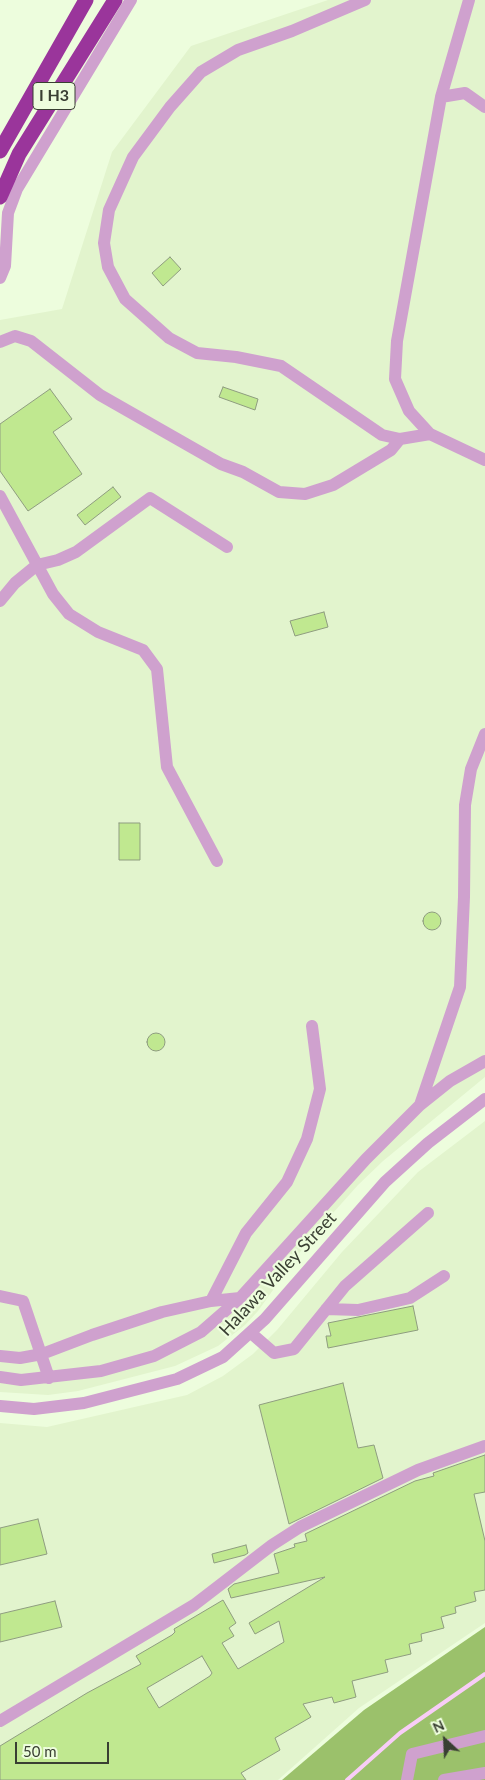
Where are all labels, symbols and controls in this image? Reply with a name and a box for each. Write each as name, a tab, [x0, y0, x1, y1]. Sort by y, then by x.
road number: I H3	[33, 82, 75, 110]
street label: Halawa Valley Street	[215, 1207, 341, 1341]
north arrow	[420, 1715, 470, 1765]
text: N	[430, 1716, 447, 1736]
scale bar	[18, 1732, 111, 1764]
text: 50 m	[23, 1742, 57, 1760]

